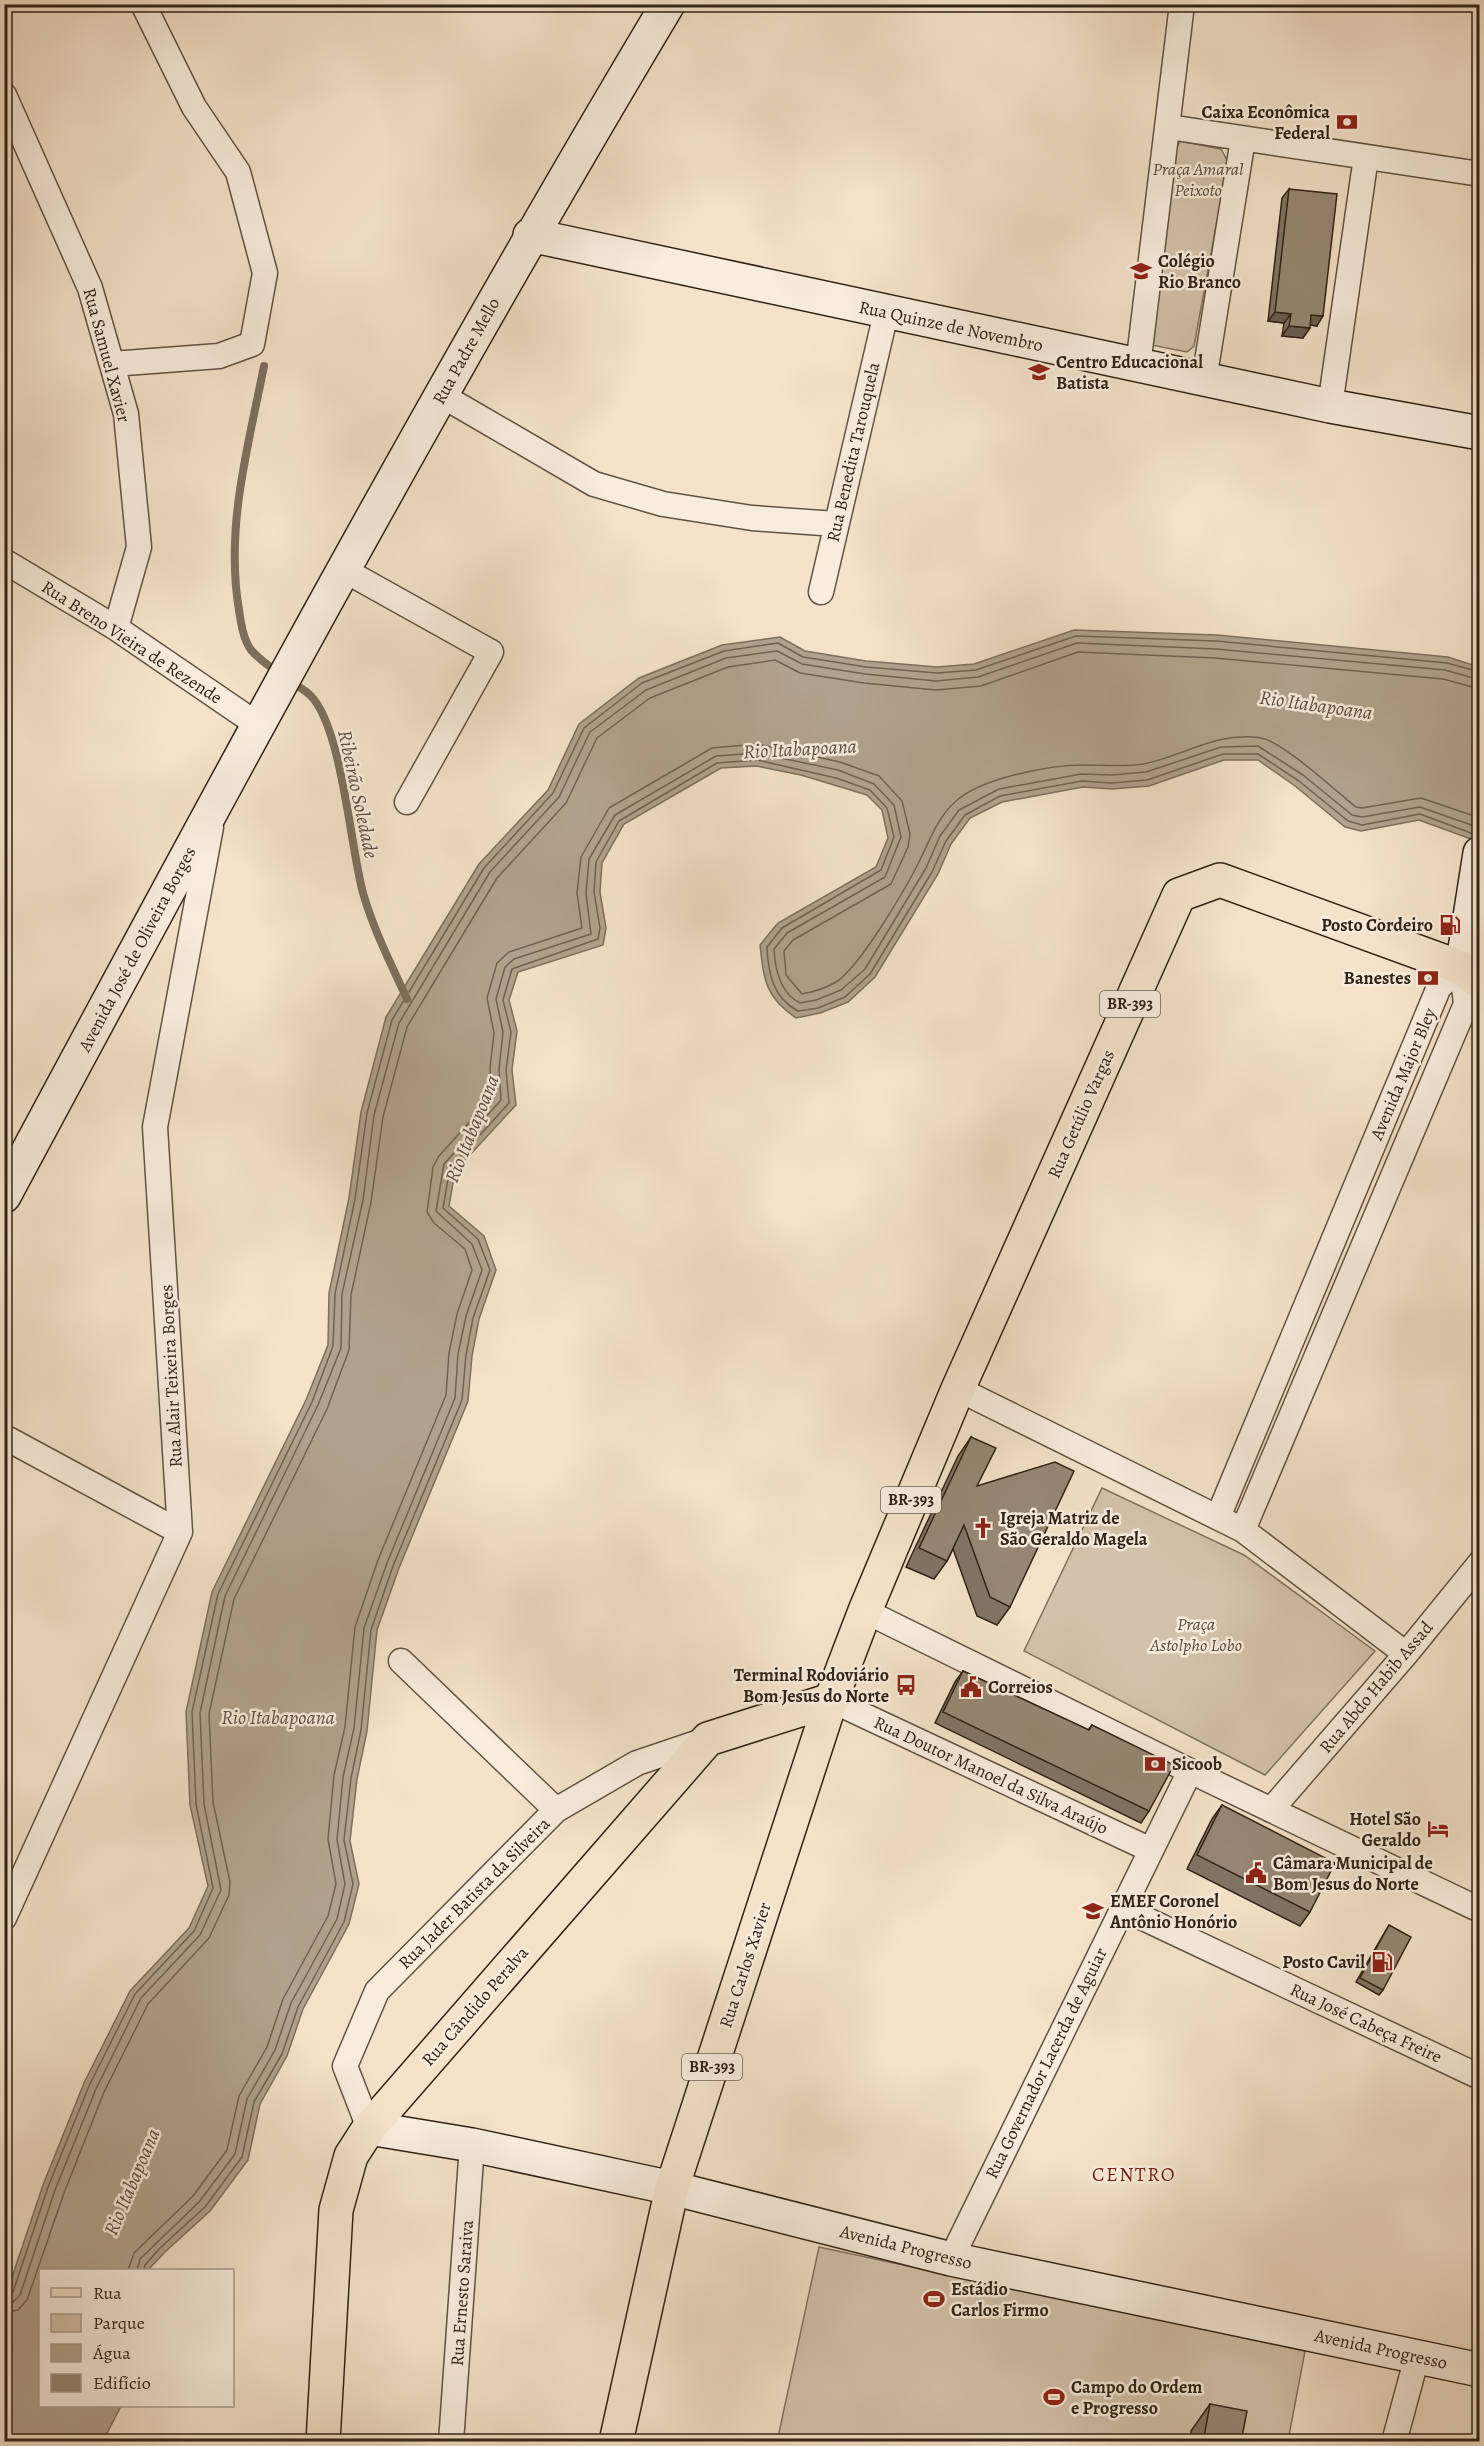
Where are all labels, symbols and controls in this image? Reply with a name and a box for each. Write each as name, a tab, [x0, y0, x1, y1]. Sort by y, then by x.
place label: Caixa Econômica Federal	[1202, 100, 1330, 145]
bank icon: Caixa Econômica Federal	[1335, 110, 1359, 134]
park label: Praça Amaral Peixoto	[1153, 157, 1244, 202]
place label: Colégio Rio Branco	[1158, 249, 1241, 294]
school or university icon: Colégio Rio Branco	[1129, 259, 1153, 283]
street label: Rua Samuel Xavier	[78, 285, 136, 425]
street label: Rua Padre Mello	[427, 293, 505, 409]
street label: Rua Quinze de Novembro	[857, 295, 1045, 357]
place label: Centro Educacional Batista	[1056, 350, 1203, 395]
street label: Rua Benedita Tarouquela	[821, 359, 886, 544]
school or university icon: Centro Educacional Batista	[1027, 360, 1051, 384]
street label: Rua Breno Vieira de Rezende	[37, 575, 227, 709]
water label: Rio Itabapoana	[1258, 684, 1374, 726]
water label: Ribeirão Soledade	[331, 727, 385, 861]
water label: Rio Itabapoana	[743, 733, 857, 765]
street label: Avenida José de Oliveira Borges	[72, 842, 201, 1057]
place label: Posto Cordeiro	[1321, 913, 1433, 937]
fuel station icon: Posto Cordeiro	[1438, 913, 1462, 937]
place label: Banestes	[1344, 966, 1411, 990]
bank icon: Banestes	[1416, 966, 1440, 990]
road number: BR-393	[1100, 991, 1160, 1017]
street label: Avenida Major Bley	[1364, 1003, 1442, 1145]
street label: Rua Getúlio Vargas	[1042, 1046, 1120, 1182]
water label: Rio Itabapoana	[438, 1071, 506, 1187]
street label: Rua Alair Teixeira Borges	[154, 1284, 188, 1468]
road number: BR-393	[881, 1487, 941, 1513]
place label: Igreja Matriz de São Geraldo Magela	[1000, 1506, 1148, 1551]
church icon: Igreja Matriz de São Geraldo Magela	[971, 1516, 995, 1540]
park label: Praça Astolpho Lobo	[1149, 1612, 1242, 1657]
street label: Rua Abdo Habib Assad	[1314, 1616, 1439, 1758]
place label: Terminal Rodoviário Bom Jesus do Norte	[734, 1663, 889, 1708]
bus stop icon: Terminal Rodoviário Bom Jesus do Norte	[894, 1673, 918, 1697]
public building icon: Correios	[959, 1675, 983, 1699]
place label: Correios	[988, 1675, 1053, 1699]
water label: Rio Itabapoana	[221, 1704, 335, 1731]
street label: Rua Doutor Manoel da Silva Araújo	[870, 1710, 1112, 1840]
bank icon: Sicoob	[1143, 1752, 1167, 1776]
place label: Sicoob	[1172, 1752, 1222, 1776]
place label: Hotel São Geraldo	[1349, 1807, 1421, 1852]
street label: Rua Jader Batista da Silveira	[393, 1811, 556, 1974]
hotel icon: Hotel São Geraldo	[1426, 1817, 1450, 1841]
place label: Câmara Municipal de Bom Jesus do Norte	[1273, 1851, 1433, 1896]
public building icon: Câmara Municipal de Bom Jesus do Norte	[1244, 1861, 1268, 1885]
place label: EMEF Coronel Antônio Honório	[1109, 1889, 1237, 1934]
street label: Rua Carlos Xavier	[713, 1899, 777, 2031]
school or university icon: EMEF Coronel Antônio Honório	[1081, 1899, 1105, 1923]
street label: Rua Cândido Peralva	[416, 1941, 534, 2071]
street label: Rua Governador Lacerda de Aguiar	[979, 1943, 1113, 2183]
place label: Posto Cavil	[1282, 1950, 1365, 1974]
fuel station icon: Posto Cavil	[1370, 1950, 1394, 1974]
street label: Rua José Cabeça Freire	[1286, 1977, 1446, 2069]
road number: BR-393	[682, 2054, 742, 2080]
water label: Rio Itabapoana	[97, 2124, 167, 2240]
district label: CENTRO	[1092, 2161, 1176, 2188]
street label: Rua Ernesto Saraiva	[445, 2218, 479, 2367]
street label: Avenida Progresso	[837, 2219, 974, 2275]
legend	[39, 2269, 234, 2407]
place label: Estádio Carlos Firmo	[951, 2277, 1049, 2322]
text: Rua	[93, 2281, 122, 2305]
sports icon: Estádio Carlos Firmo	[922, 2287, 946, 2311]
text: Parque	[93, 2311, 145, 2335]
street label: Avenida Progresso	[1311, 2323, 1450, 2375]
text: Água	[92, 2341, 131, 2365]
text: Edifício	[93, 2371, 151, 2395]
place label: Campo do Ordem e Progresso	[1071, 2375, 1202, 2420]
sports icon: Campo do Ordem e Progresso	[1042, 2385, 1066, 2409]

